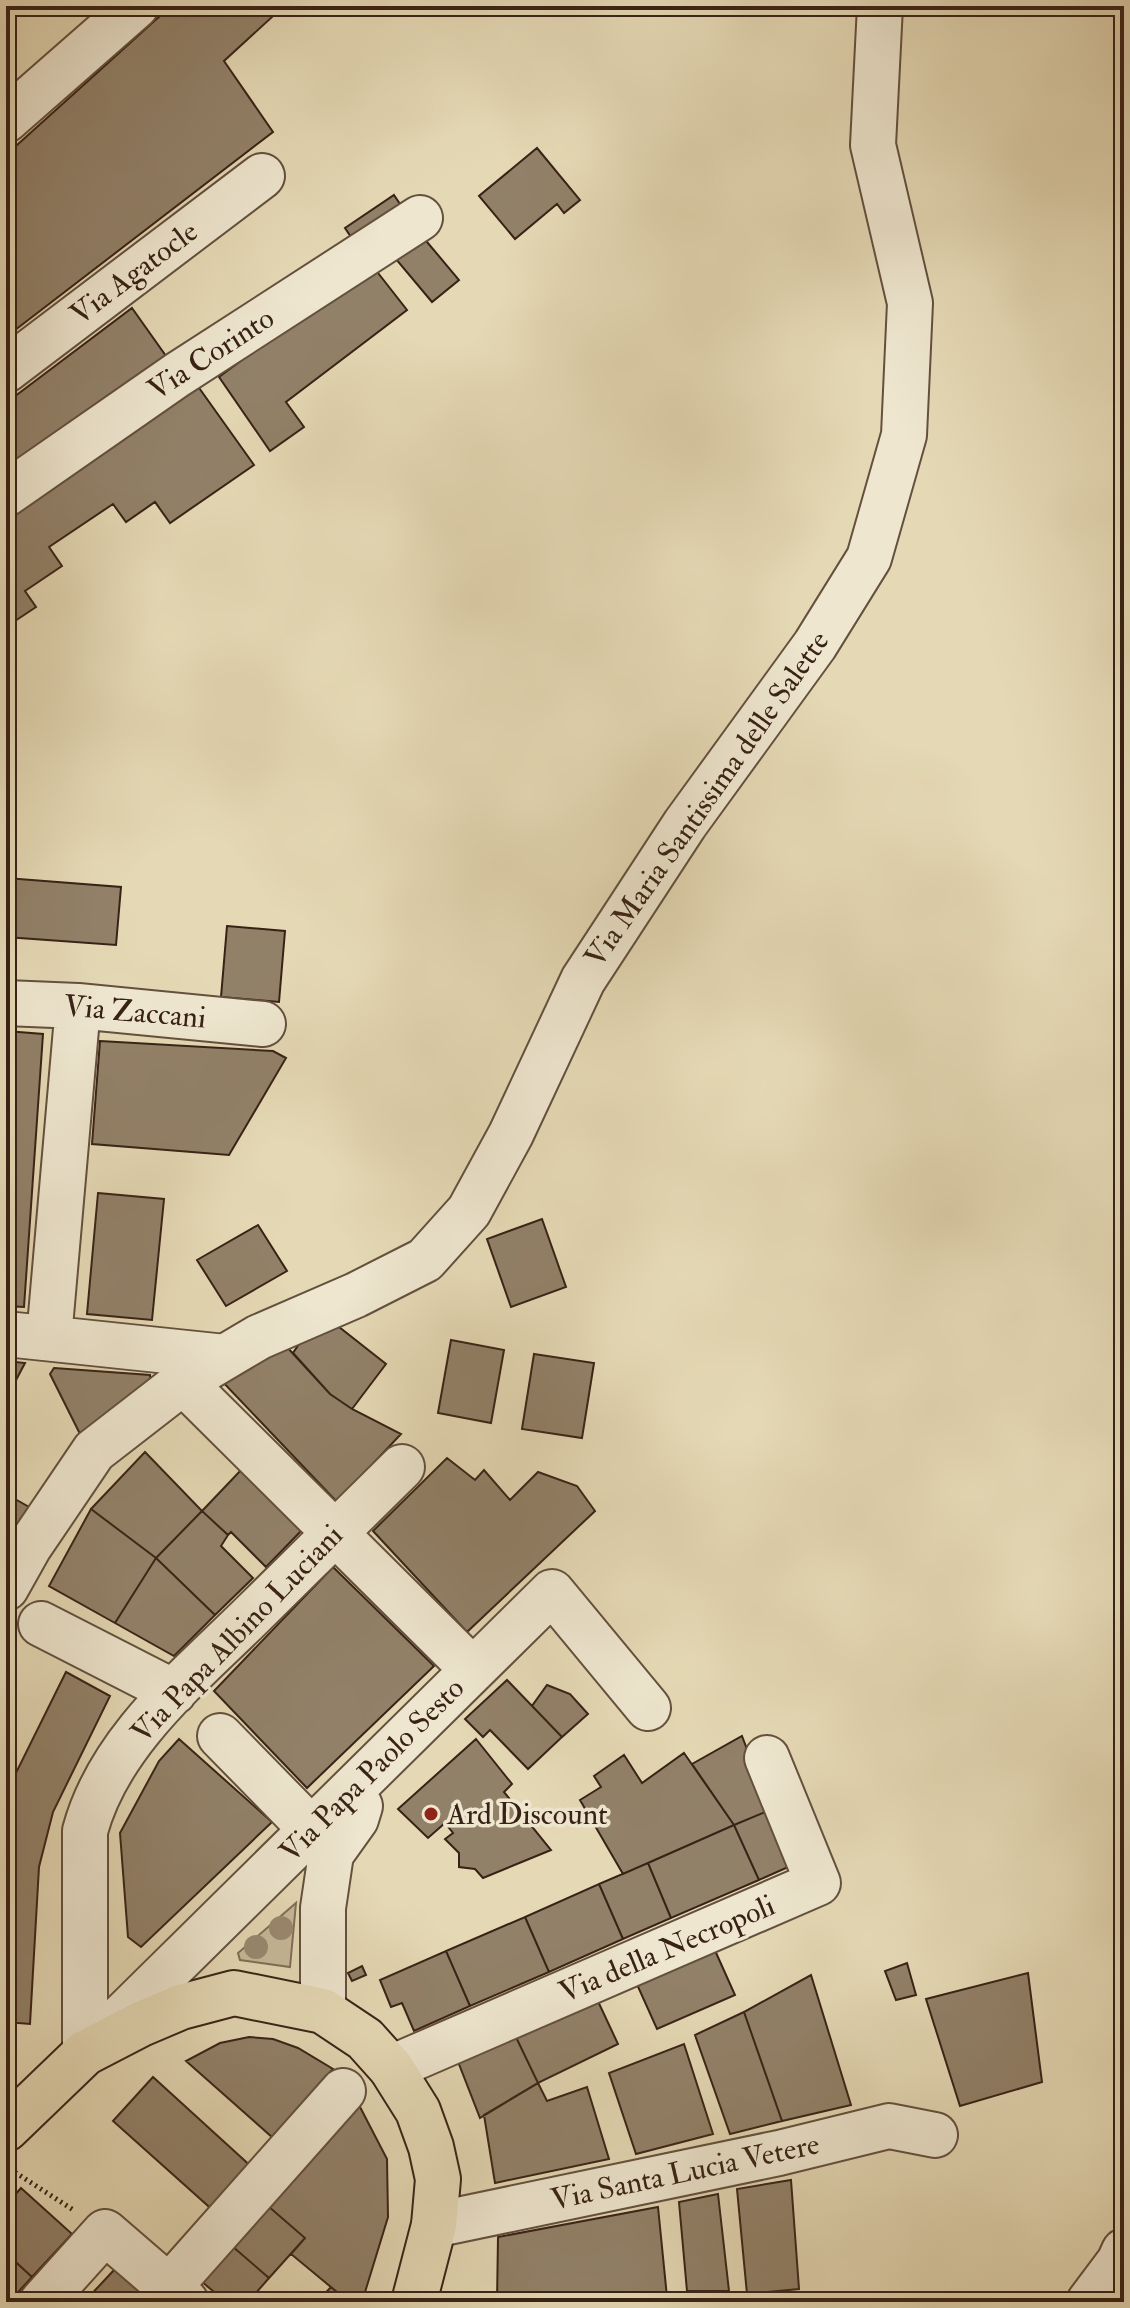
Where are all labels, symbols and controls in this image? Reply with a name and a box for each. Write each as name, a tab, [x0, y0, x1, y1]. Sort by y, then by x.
street label: Via Agatocle	[63, 213, 205, 333]
street label: Via Corinto	[141, 300, 281, 408]
street label: Via Maria Santissima delle Salette	[577, 624, 837, 974]
street label: Via Zaccani	[62, 987, 208, 1037]
street label: Via Papa Albino Luciani	[123, 1517, 351, 1751]
street label: Via Papa Paolo Sesto	[272, 1670, 472, 1870]
place label: Ard Discount	[446, 1796, 608, 1833]
marker: Ard Discount	[422, 1805, 440, 1823]
street label: Via della Necropoli	[554, 1887, 780, 2011]
street label: Via Santa Lucia Vetere	[547, 2125, 823, 2219]

